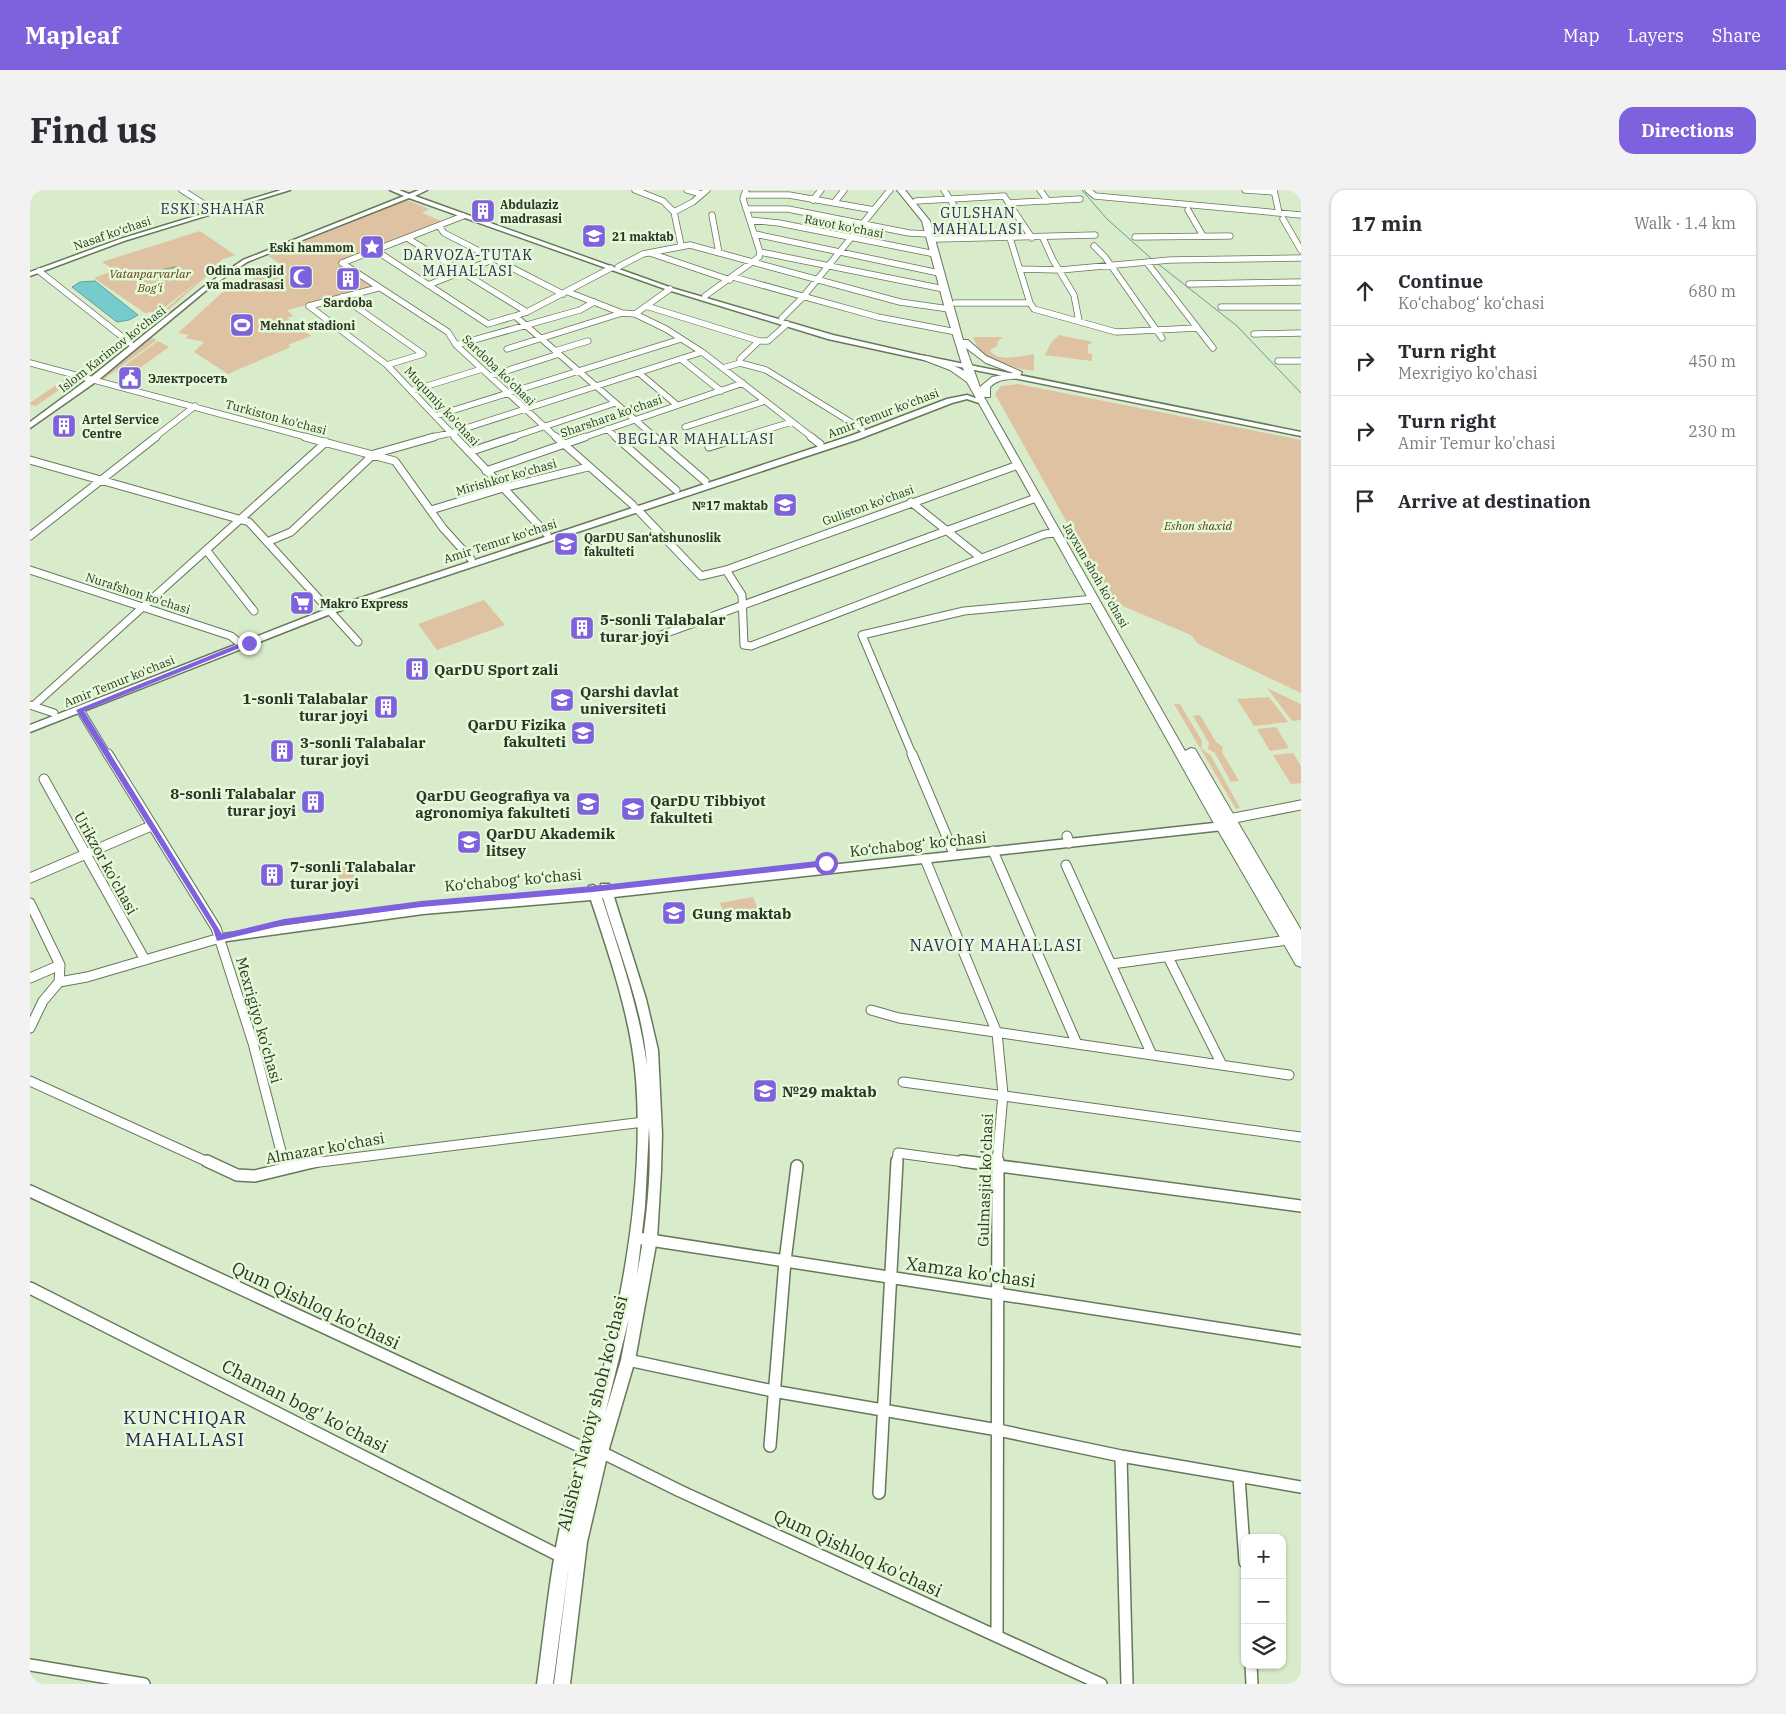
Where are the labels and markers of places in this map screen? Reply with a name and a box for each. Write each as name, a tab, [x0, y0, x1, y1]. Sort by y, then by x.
place label: Abdulaziz madrasasi	[500, 197, 562, 226]
building icon: Abdulaziz madrasasi	[470, 198, 496, 224]
school or university icon: 21 maktab	[581, 223, 607, 249]
place label: 21 maktab	[612, 229, 674, 244]
place icon: Eski hammom	[359, 234, 385, 260]
place label: Eski hammom	[269, 240, 354, 255]
place label: Odina masjid va madrasasi	[206, 263, 284, 292]
mosque icon: Odina masjid va madrasasi	[288, 264, 314, 290]
building icon: Sardoba	[335, 266, 361, 292]
place label: Sardoba	[323, 295, 373, 310]
sports icon: Mehnat stadioni	[229, 312, 255, 338]
place label: Mehnat stadioni	[260, 318, 355, 333]
public building icon: Электросеть	[117, 365, 143, 391]
place label: Электросеть	[148, 371, 227, 386]
place label: Artel Service Centre	[82, 412, 159, 441]
building icon: Artel Service Centre	[51, 413, 77, 439]
school or university icon: №17 maktab	[772, 492, 798, 518]
place label: №17 maktab	[692, 498, 768, 513]
place label: QarDU San‘atshunoslik fakulteti	[584, 530, 722, 559]
school or university icon: QarDU San‘atshunoslik fakulteti	[553, 531, 579, 557]
supermarket icon: Makro Express	[289, 590, 315, 616]
place label: Makro Express	[320, 596, 408, 611]
place label: 5-sonli Talabalar turar joyi	[600, 610, 726, 646]
building icon: 5-sonli Talabalar turar joyi	[569, 615, 595, 641]
building icon: QarDU Sport zali	[404, 656, 430, 682]
place label: QarDU Sport zali	[434, 660, 558, 679]
place label: Qarshi davlat universiteti	[580, 682, 679, 718]
school or university icon: Qarshi davlat universiteti	[549, 687, 575, 713]
place label: 1-sonli Talabalar turar joyi	[242, 689, 369, 725]
building icon: 1-sonli Talabalar turar joyi	[373, 694, 399, 720]
place label: QarDU Fizika fakulteti	[467, 715, 566, 751]
school or university icon: QarDU Fizika fakulteti	[570, 720, 596, 746]
place label: 3-sonli Talabalar turar joyi	[300, 733, 426, 769]
building icon: 3-sonli Talabalar turar joyi	[269, 738, 295, 764]
place label: 8-sonli Talabalar turar joyi	[170, 784, 297, 820]
place label: QarDU Geografiya va agronomiya fakulteti	[415, 786, 570, 822]
building icon: 8-sonli Talabalar turar joyi	[300, 789, 326, 815]
school or university icon: QarDU Geografiya va agronomiya fakulteti	[575, 791, 601, 817]
place label: QarDU Tibbiyot fakulteti	[650, 791, 766, 827]
school or university icon: QarDU Tibbiyot fakulteti	[620, 796, 646, 822]
place label: QarDU Akademik litsey	[486, 824, 616, 860]
school or university icon: QarDU Akademik litsey	[456, 829, 482, 855]
place label: 7-sonli Talabalar turar joyi	[290, 857, 416, 893]
building icon: 7-sonli Talabalar turar joyi	[259, 862, 285, 888]
school or university icon: Gung maktab	[661, 900, 687, 926]
place label: Gung maktab	[692, 904, 791, 923]
school or university icon: №29 maktab	[752, 1078, 778, 1104]
place label: №29 maktab	[782, 1082, 877, 1101]

